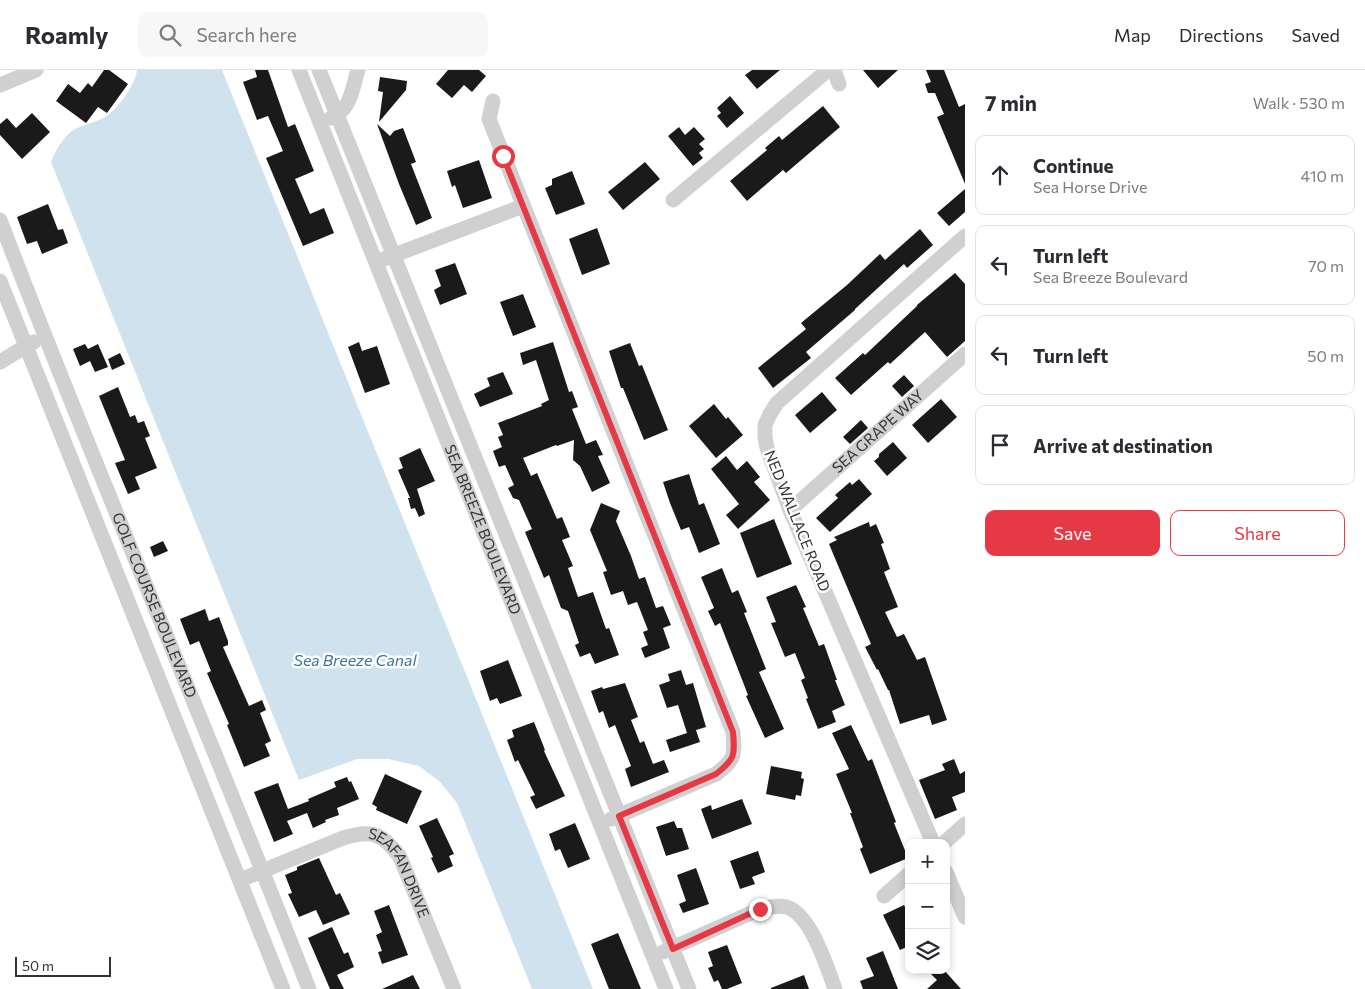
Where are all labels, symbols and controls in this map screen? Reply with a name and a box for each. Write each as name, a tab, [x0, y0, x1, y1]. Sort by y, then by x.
search box	[138, 12, 488, 57]
text: Roamly	[25, 20, 108, 49]
icon: search	[156, 21, 184, 49]
text: Search here	[196, 23, 297, 46]
text: Map	[1114, 24, 1151, 46]
text: Directions	[1179, 24, 1263, 46]
text: Saved	[1291, 24, 1340, 46]
text: 7 min	[985, 90, 1037, 115]
text: Walk · 530 m	[1253, 93, 1345, 112]
route start	[492, 145, 515, 168]
text: Continue	[1033, 154, 1113, 177]
icon: ahead	[986, 161, 1014, 189]
text: 410 m	[1301, 166, 1344, 185]
text: Sea Horse Drive	[1033, 177, 1147, 196]
text: Turn left	[1033, 244, 1108, 267]
icon: left	[986, 251, 1014, 279]
text: 70 m	[1308, 256, 1344, 275]
text: Sea Breeze Boulevard	[1033, 267, 1188, 286]
icon: left	[986, 341, 1014, 369]
text: Turn left	[1033, 344, 1108, 367]
text: 50 m	[1307, 346, 1344, 365]
street label: SEA GRAPE WAY	[828, 385, 927, 476]
icon: arrive	[986, 431, 1014, 459]
text: Arrive at destination	[1033, 434, 1213, 457]
street label: SEA BREEZE BOULEVARD	[441, 442, 526, 617]
street label: NED WALLACE ROAD	[761, 447, 835, 594]
street label: GOLF COURSE BOULEVARD	[109, 510, 201, 700]
button: Save	[985, 510, 1160, 556]
button: Share	[1170, 510, 1345, 556]
water label: Sea Breeze Canal	[294, 650, 417, 669]
street label: SEAFAN DRIVE	[367, 824, 434, 920]
map controls	[905, 839, 950, 974]
button: +	[905, 839, 950, 884]
button: −	[905, 884, 950, 929]
route end	[749, 898, 772, 921]
button: layers	[905, 929, 950, 974]
scale bar	[15, 954, 111, 977]
text: 50 m	[22, 957, 54, 974]

